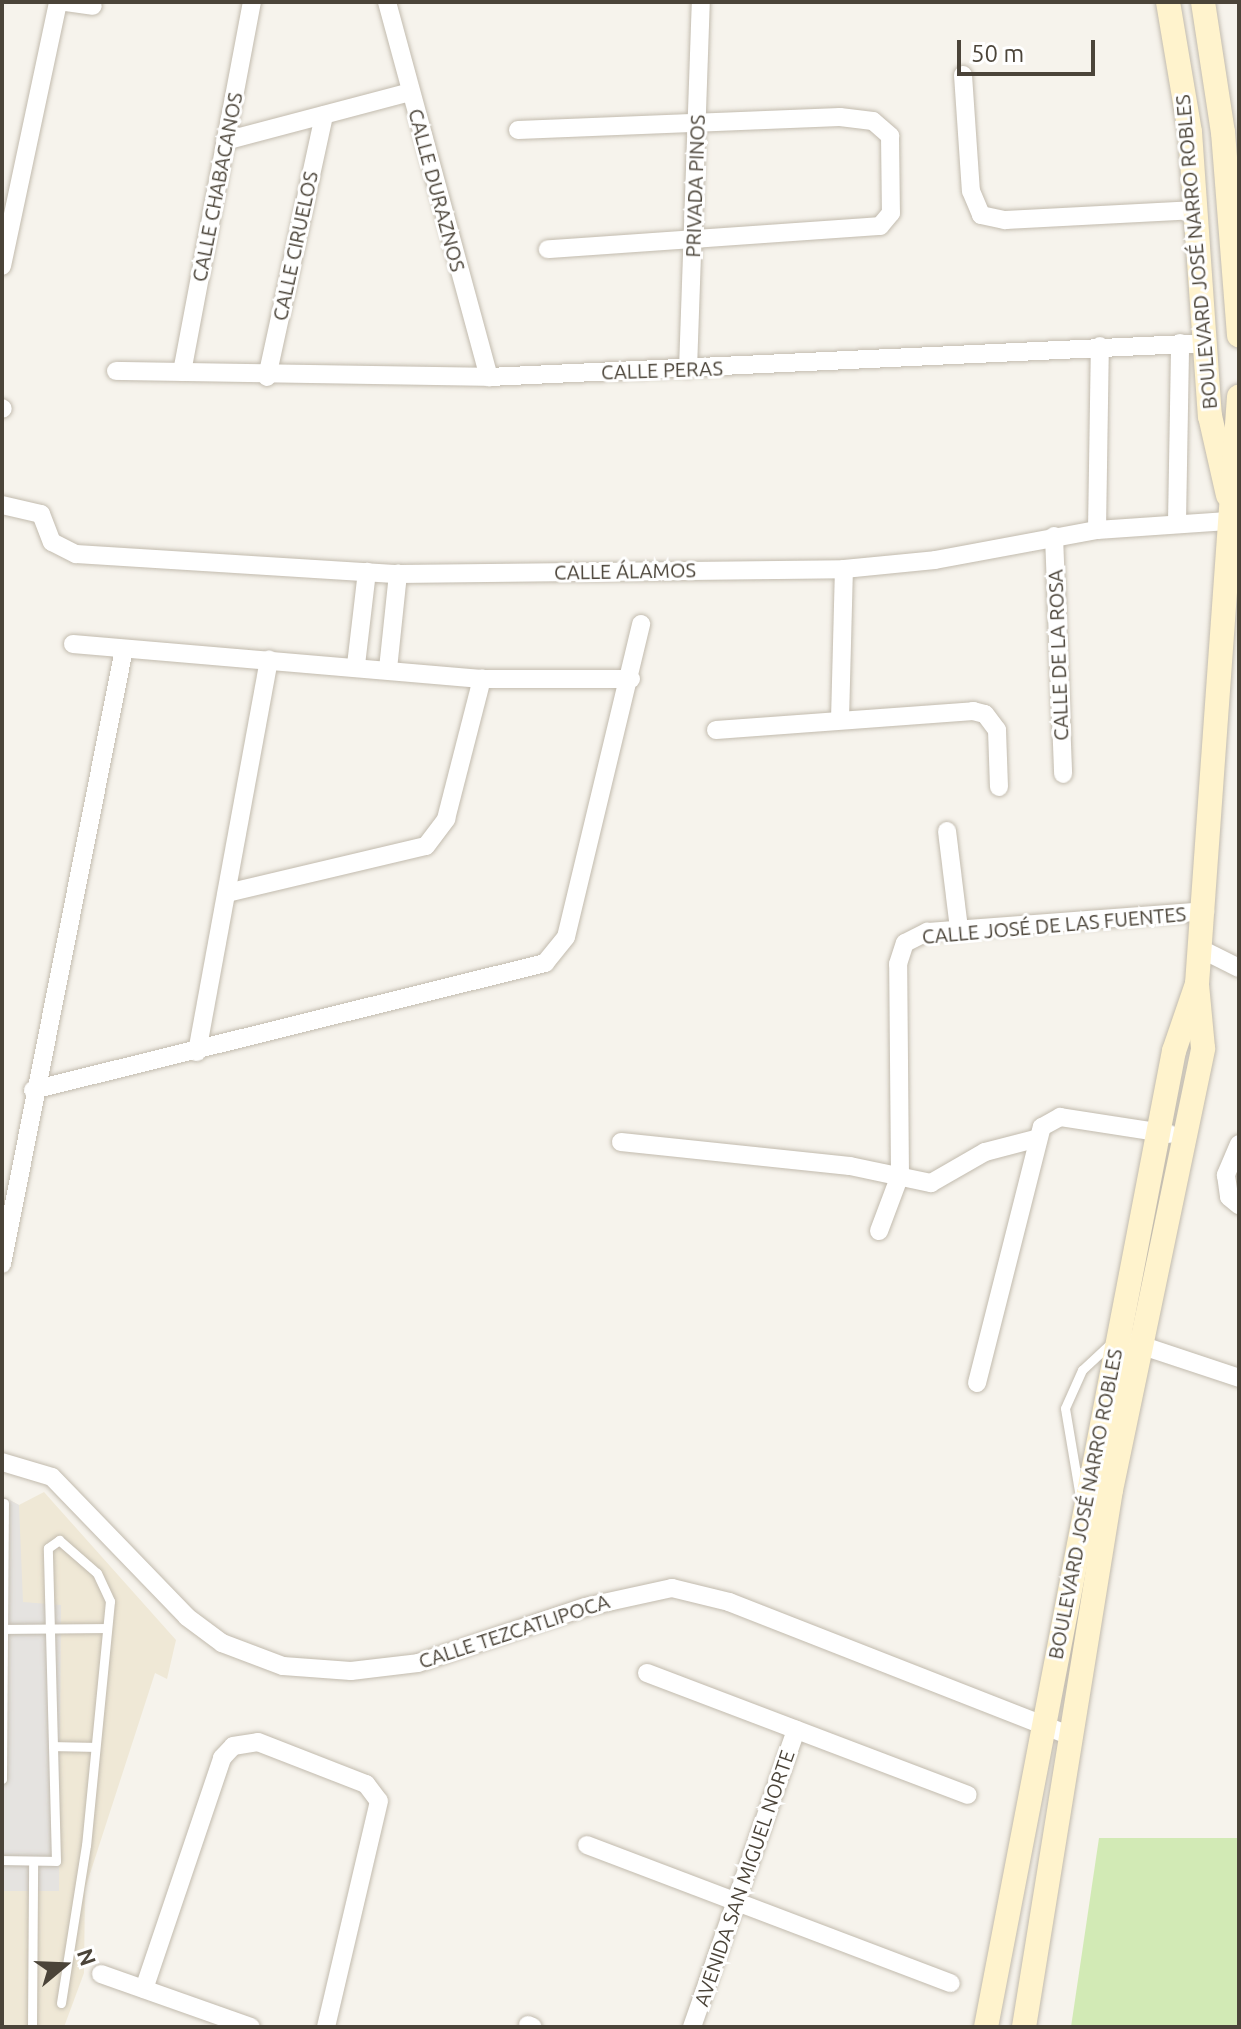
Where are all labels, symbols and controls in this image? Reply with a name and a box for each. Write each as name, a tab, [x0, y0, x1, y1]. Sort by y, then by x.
scale bar	[961, 24, 1099, 74]
text: 50 m	[971, 40, 1024, 67]
street label: CALLE CHABACANOS	[187, 90, 247, 284]
street label: BOULEVARD JOSÉ NARRO ROBLES	[1170, 94, 1222, 410]
street label: CALLE DURAZNOS	[404, 106, 470, 274]
street label: PRIVADA PINOS	[681, 114, 709, 258]
street label: CALLE CIRUELOS	[267, 169, 323, 323]
street label: CALLE PERAS	[601, 356, 723, 384]
street label: CALLE ÁLAMOS	[554, 558, 696, 584]
street label: CALLE DE LA ROSA	[1043, 569, 1073, 741]
street label: CALLE JOSÉ DE LAS FUENTES	[921, 901, 1187, 949]
street label: BOULEVARD JOSÉ NARRO ROBLES	[1043, 1347, 1127, 1661]
street label: CALLE TEZCATLIPOCA	[416, 1589, 612, 1673]
street label: AVENIDA SAN MIGUEL NORTE	[689, 1747, 799, 2009]
north arrow	[24, 1925, 104, 2005]
text: N	[73, 1945, 102, 1969]

